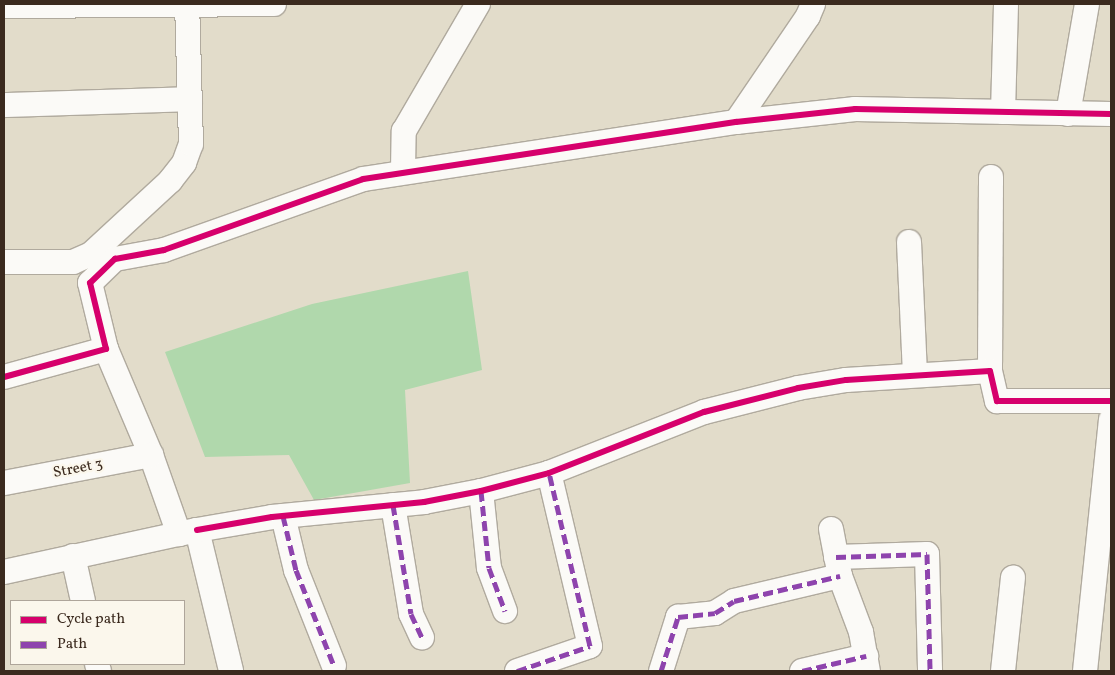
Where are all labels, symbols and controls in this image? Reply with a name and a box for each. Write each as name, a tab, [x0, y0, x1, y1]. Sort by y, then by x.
street label: Street 3	[52, 455, 104, 483]
legend	[10, 600, 185, 665]
text: Cycle path	[57, 609, 125, 630]
text: Path	[57, 634, 87, 655]

